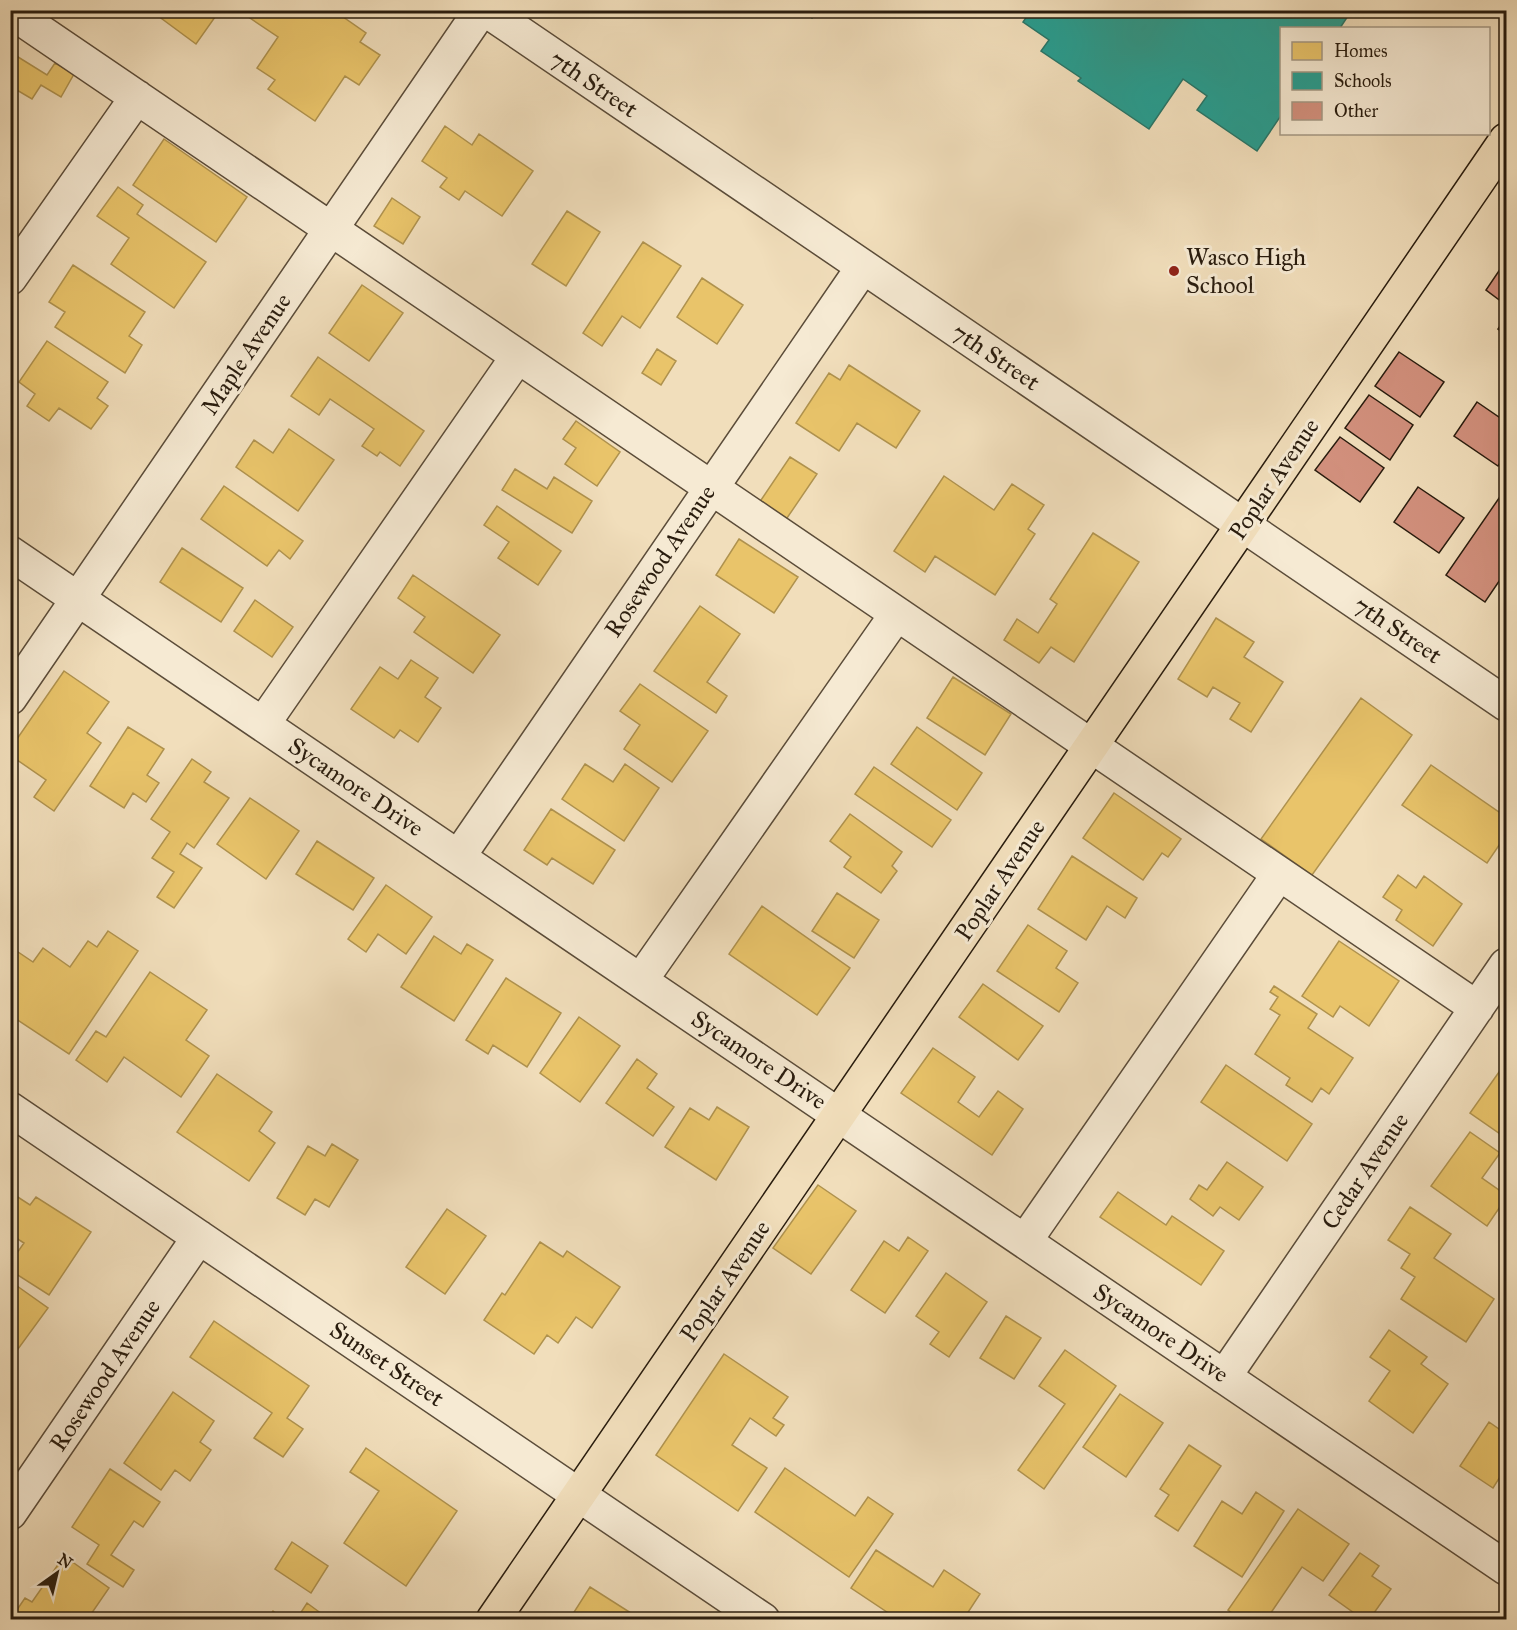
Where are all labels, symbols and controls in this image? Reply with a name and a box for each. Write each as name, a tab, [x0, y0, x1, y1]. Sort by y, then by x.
legend	[1280, 27, 1490, 135]
text: Homes	[1334, 40, 1388, 62]
street label: 7th Street	[544, 44, 644, 125]
text: Schools	[1334, 70, 1392, 92]
text: Other	[1334, 100, 1379, 122]
place label: Wasco High School	[1186, 242, 1306, 300]
marker: Wasco High School	[1167, 264, 1181, 278]
street label: Maple Avenue	[194, 287, 298, 421]
street label: 7th Street	[946, 317, 1046, 398]
street label: Poplar Avenue	[1222, 413, 1326, 545]
street label: Rosewood Avenue	[598, 479, 722, 643]
street label: 7th Street	[1348, 590, 1448, 671]
street label: Sycamore Drive	[283, 731, 429, 843]
street label: Poplar Avenue	[948, 814, 1052, 946]
street label: Sycamore Drive	[686, 1004, 832, 1116]
street label: Cedar Avenue	[1315, 1107, 1415, 1235]
street label: Poplar Avenue	[673, 1215, 777, 1347]
street label: Sycamore Drive	[1088, 1277, 1234, 1389]
street label: Rosewood Avenue	[43, 1293, 167, 1457]
street label: Sunset Street	[324, 1315, 450, 1414]
north arrow	[27, 1543, 87, 1603]
text: N	[54, 1549, 76, 1573]

